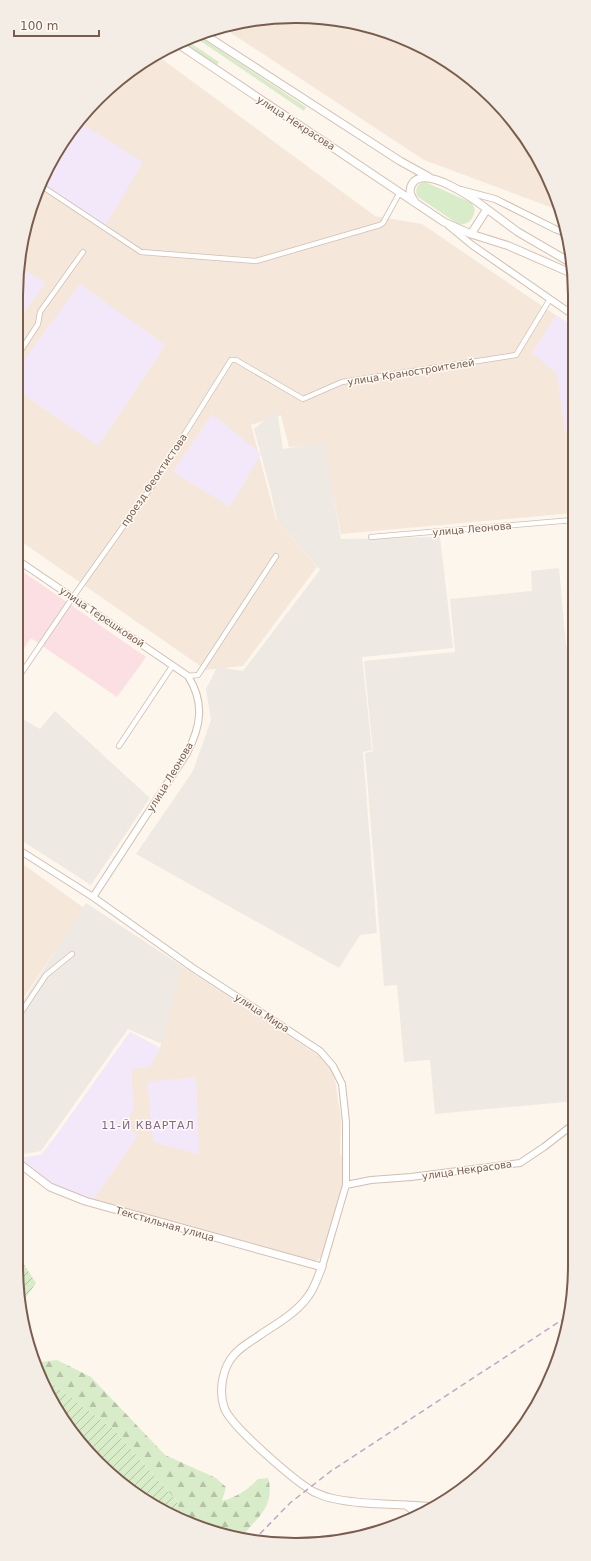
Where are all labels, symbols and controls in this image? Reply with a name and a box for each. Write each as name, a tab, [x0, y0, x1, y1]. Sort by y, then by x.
scale bar	[14, 12, 99, 38]
text: 100 m	[20, 19, 58, 33]
street label: улица Некрасова	[255, 94, 337, 152]
street label: улица Краностроителей	[347, 357, 475, 387]
street label: проезд Феоктистова	[119, 432, 189, 528]
street label: улица Леонова	[432, 520, 512, 538]
street label: улица Терешковой	[58, 585, 146, 649]
street label: улица Леонова	[145, 740, 195, 814]
street label: улица Мира	[233, 991, 291, 1035]
district label: 11-Й КВАРТАЛ	[101, 1119, 195, 1132]
street label: улица Некрасова	[421, 1158, 513, 1182]
street label: Текстильная улица	[113, 1204, 216, 1243]

